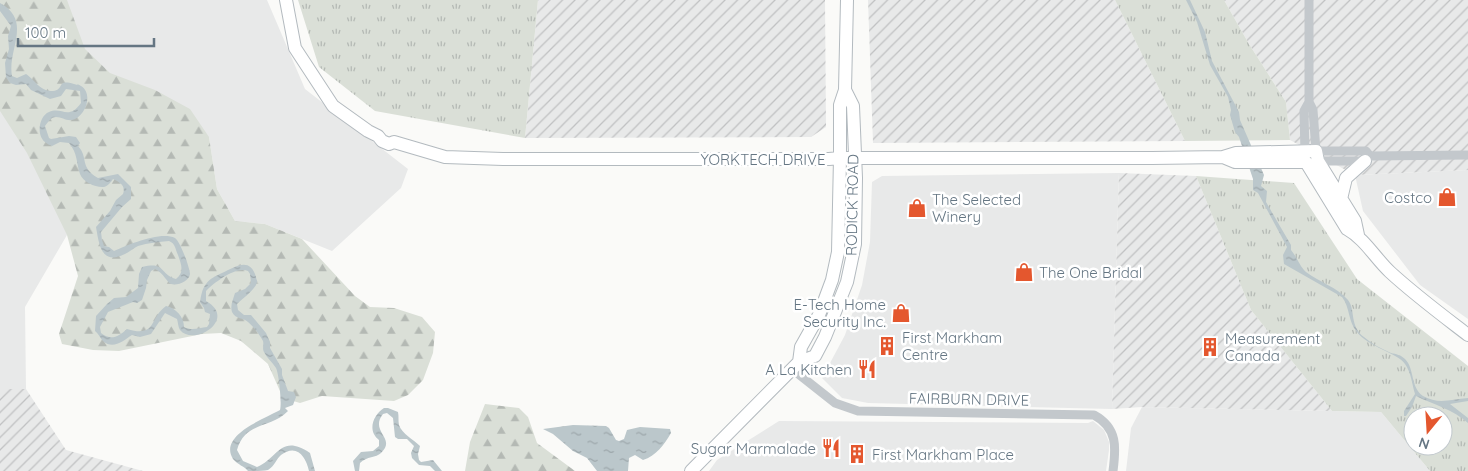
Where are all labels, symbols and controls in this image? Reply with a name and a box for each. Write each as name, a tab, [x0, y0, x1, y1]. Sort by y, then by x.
scale bar	[18, 15, 154, 47]
text: 100 m	[25, 23, 66, 42]
street label: YORKTECH DRIVE	[700, 150, 826, 169]
street label: RODICK ROAD	[842, 154, 862, 256]
shop icon: Costco	[1436, 186, 1458, 208]
place label: Costco	[1384, 188, 1432, 207]
place label: The Selected Winery	[932, 190, 1021, 226]
shop icon: The Selected Winery	[906, 197, 928, 219]
shop icon: The One Bridal	[1013, 261, 1035, 283]
place label: The One Bridal	[1039, 263, 1142, 282]
place label: E-Tech Home Security Inc.	[793, 295, 886, 331]
shop icon: E-Tech Home Security Inc.	[890, 302, 912, 324]
place label: First Markham Centre	[902, 328, 1002, 364]
place label: Measurement Canada	[1225, 329, 1320, 365]
building icon: First Markham Centre	[876, 335, 898, 357]
building icon: Measurement Canada	[1199, 336, 1221, 358]
restaurant icon: A La Kitchen	[856, 358, 878, 380]
place label: A La Kitchen	[765, 360, 852, 379]
street label: FAIRBURN DRIVE	[909, 388, 1029, 410]
north arrow	[1403, 406, 1453, 456]
text: N	[1416, 433, 1432, 454]
restaurant icon: Sugar Marmalade	[820, 437, 842, 459]
place label: Sugar Marmalade	[691, 439, 816, 458]
building icon: First Markham Place	[846, 443, 868, 465]
place label: First Markham Place	[872, 445, 1014, 464]

